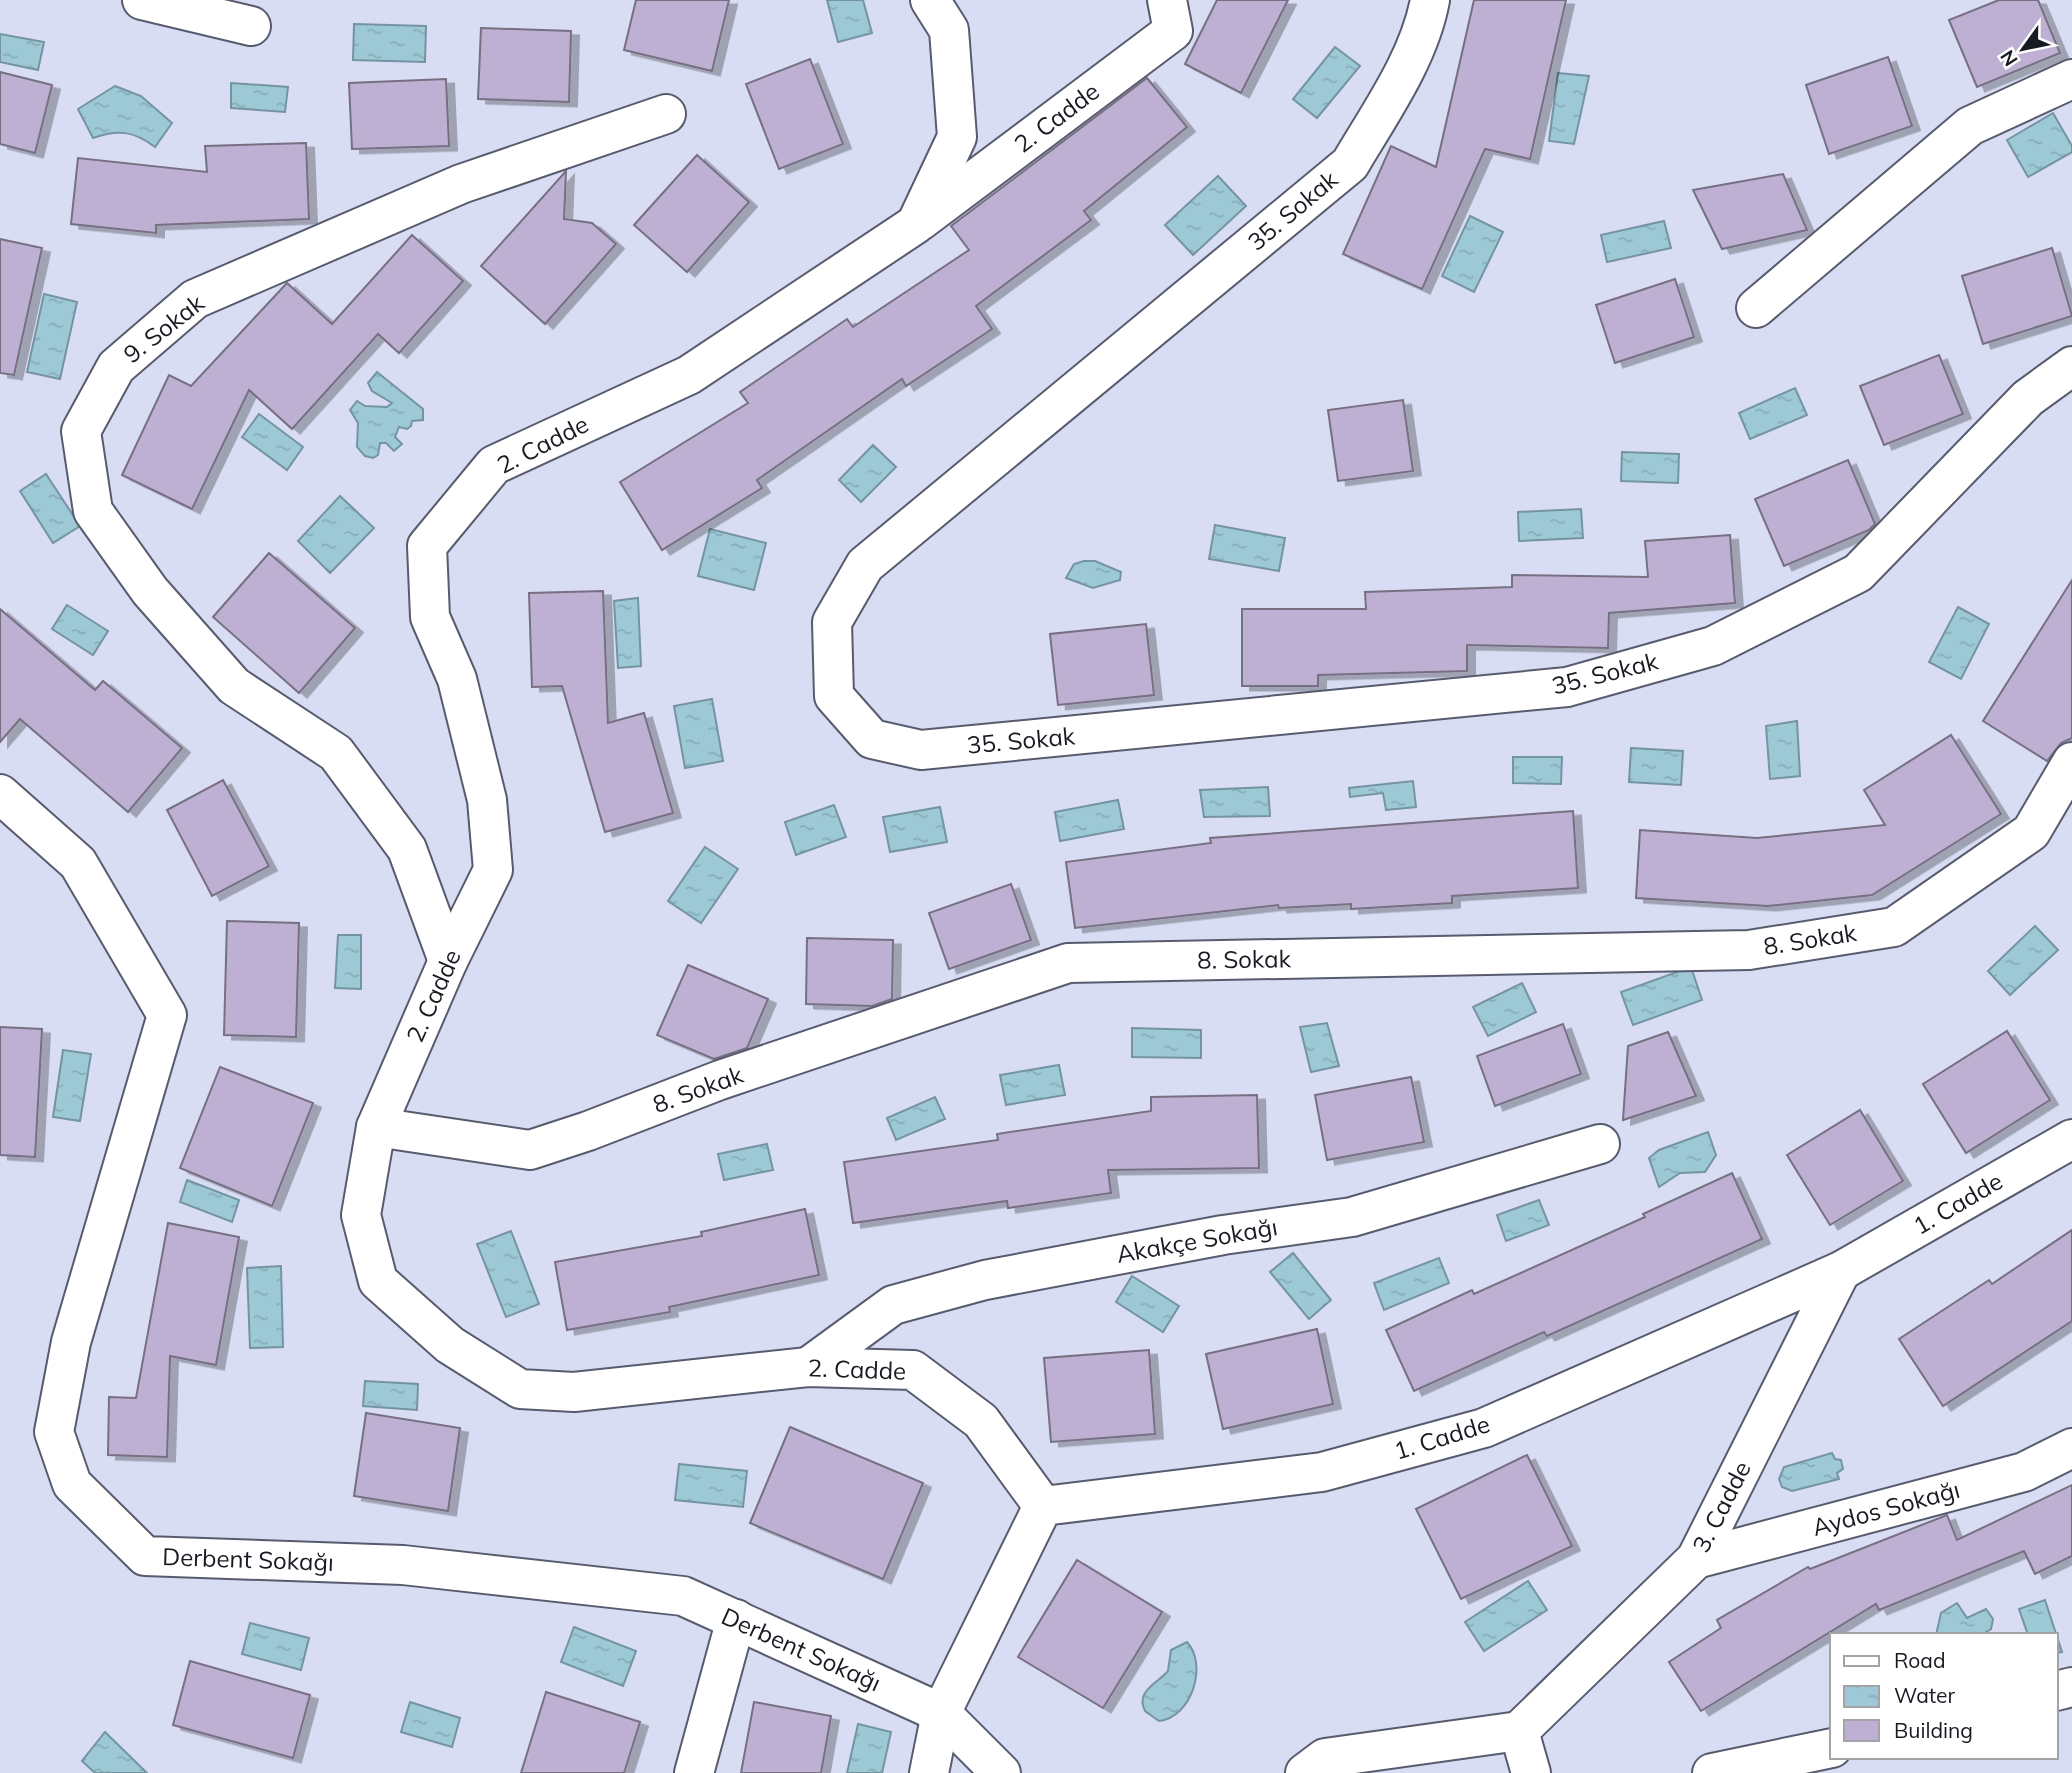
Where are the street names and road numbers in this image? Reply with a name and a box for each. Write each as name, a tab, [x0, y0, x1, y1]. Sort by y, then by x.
street label: 2. Cadde	[1008, 76, 1105, 159]
street label: 35. Sokak	[1241, 164, 1344, 257]
street label: 9. Sokak	[117, 287, 210, 369]
street label: 2. Cadde	[492, 408, 593, 480]
street label: 35. Sokak	[1549, 645, 1661, 701]
street label: 35. Sokak	[966, 720, 1077, 760]
street label: 8. Sokak	[1761, 917, 1859, 961]
street label: 8. Sokak	[1197, 943, 1292, 975]
street label: 2. Cadde	[399, 945, 467, 1047]
street label: 8. Sokak	[648, 1059, 747, 1119]
street label: 1. Cadde	[1907, 1166, 2008, 1241]
street label: Akakçe Sokağı	[1114, 1211, 1280, 1269]
street label: 2. Cadde	[807, 1352, 907, 1386]
street label: 1. Cadde	[1390, 1408, 1493, 1466]
street label: 3. Cadde	[1685, 1456, 1757, 1557]
street label: Aydos Sokağı	[1809, 1474, 1963, 1542]
street label: Derbent Sokağı	[162, 1541, 334, 1577]
street label: Derbent Sokağı	[717, 1601, 886, 1698]

